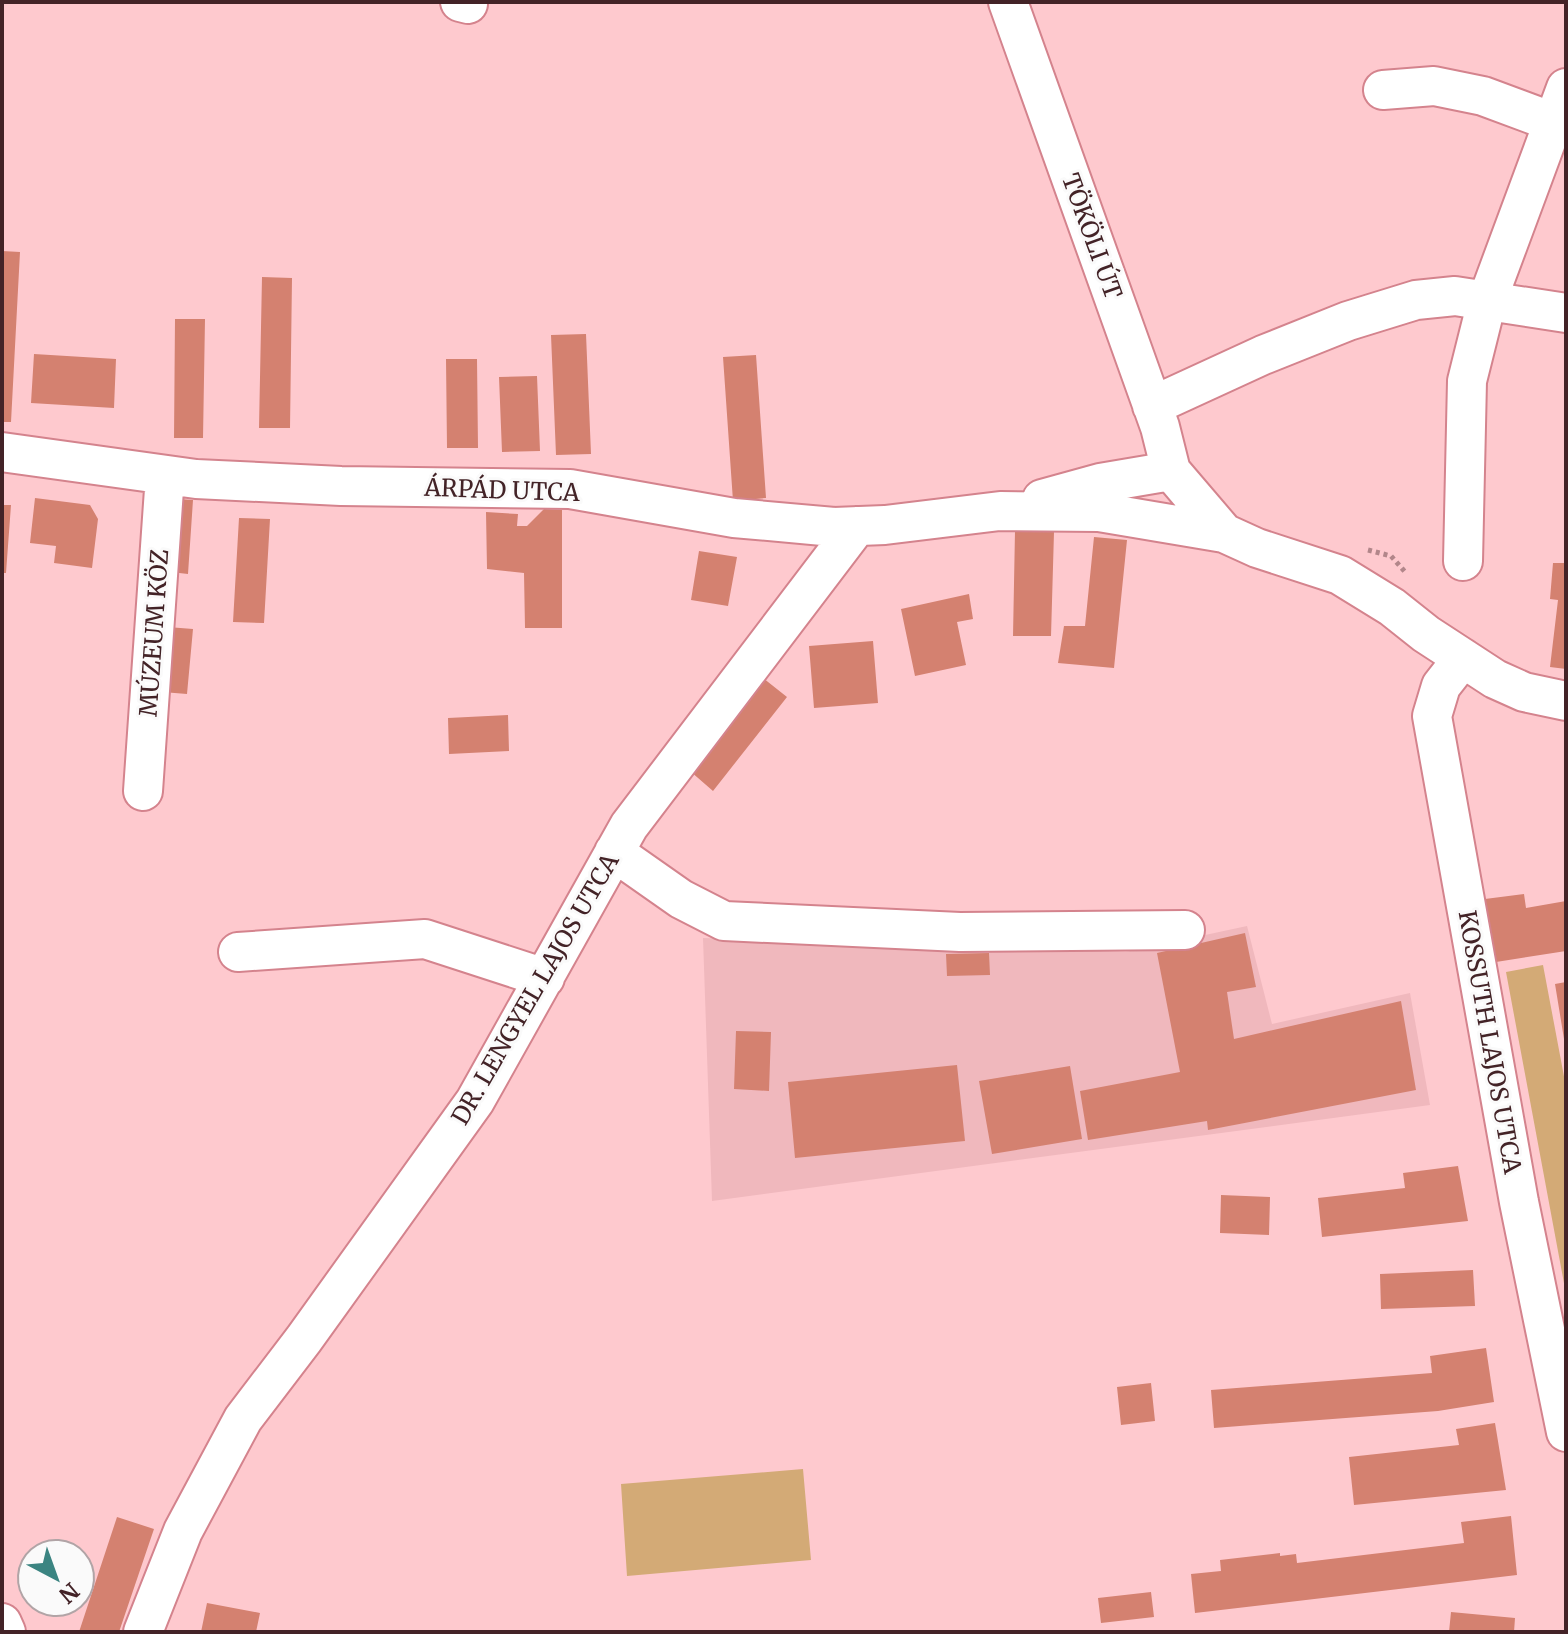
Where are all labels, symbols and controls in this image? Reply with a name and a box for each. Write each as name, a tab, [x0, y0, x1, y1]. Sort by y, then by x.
street label: TÖKÖLI ÚT	[1055, 169, 1130, 303]
street label: ÁRPÁD UTCA	[423, 472, 581, 508]
street label: MÚZEUM KÖZ	[132, 548, 175, 718]
street label: DR. LENGYEL LAJOS UTCA	[445, 847, 626, 1130]
street label: KOSSUTH LAJOS UTCA	[1452, 908, 1529, 1177]
north arrow	[16, 1538, 96, 1618]
text: N	[53, 1577, 85, 1610]

